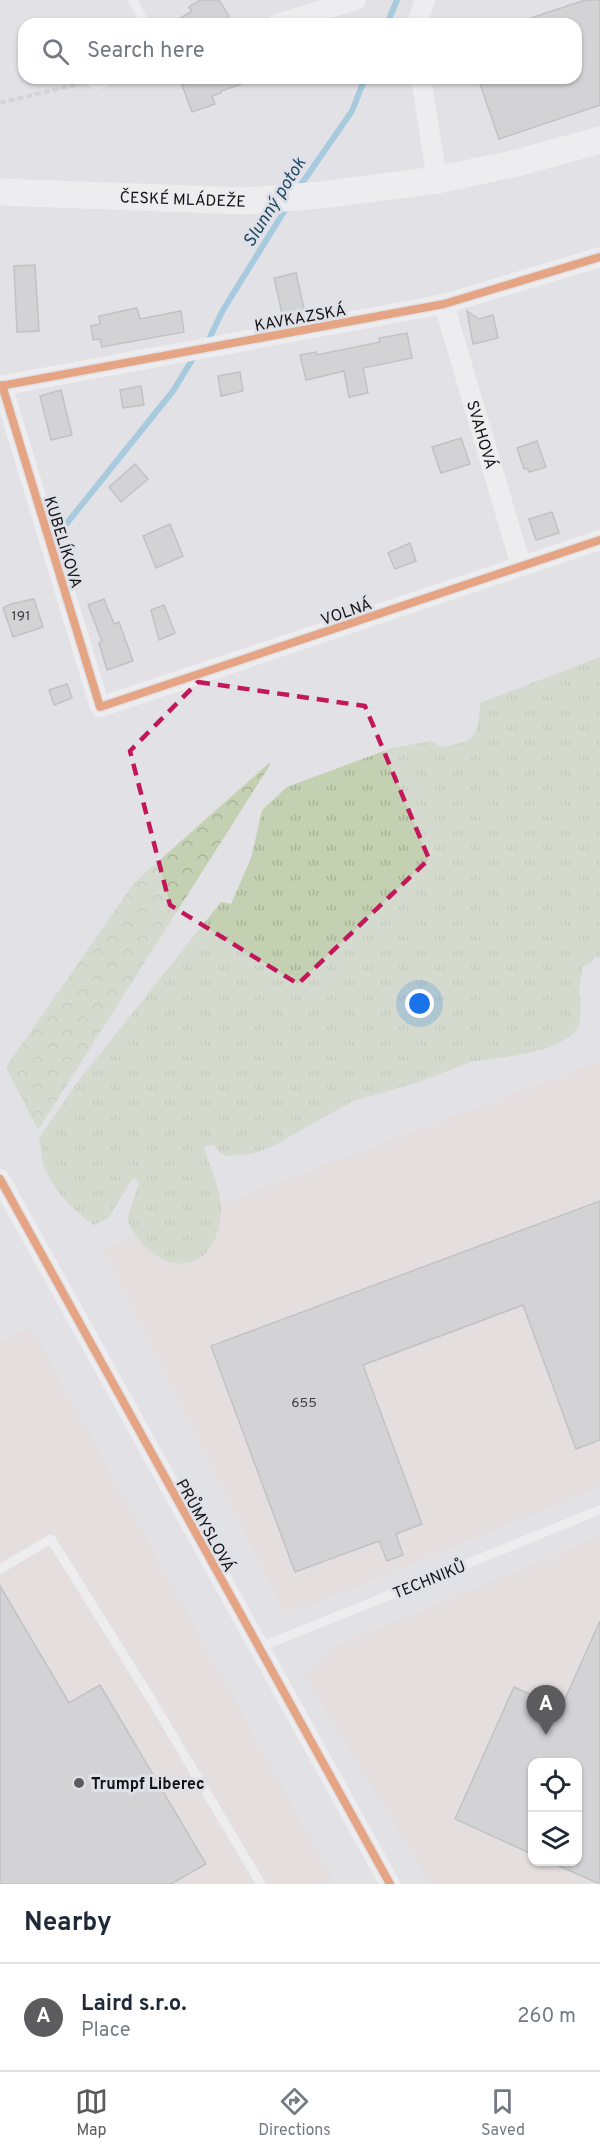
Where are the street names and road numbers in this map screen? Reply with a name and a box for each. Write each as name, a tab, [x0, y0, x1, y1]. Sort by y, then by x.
street label: ČESKÉ MLÁDEŽE	[119, 186, 246, 213]
street label: KAVKAZSKÁ	[253, 299, 348, 337]
street label: SVAHOVÁ	[461, 398, 502, 472]
street label: KUBELÍKOVA	[39, 494, 88, 591]
street label: VOLNÁ	[318, 593, 375, 631]
street label: PRŮMYSLOVÁ	[170, 1475, 241, 1576]
street label: TECHNIKŮ	[389, 1554, 469, 1604]

